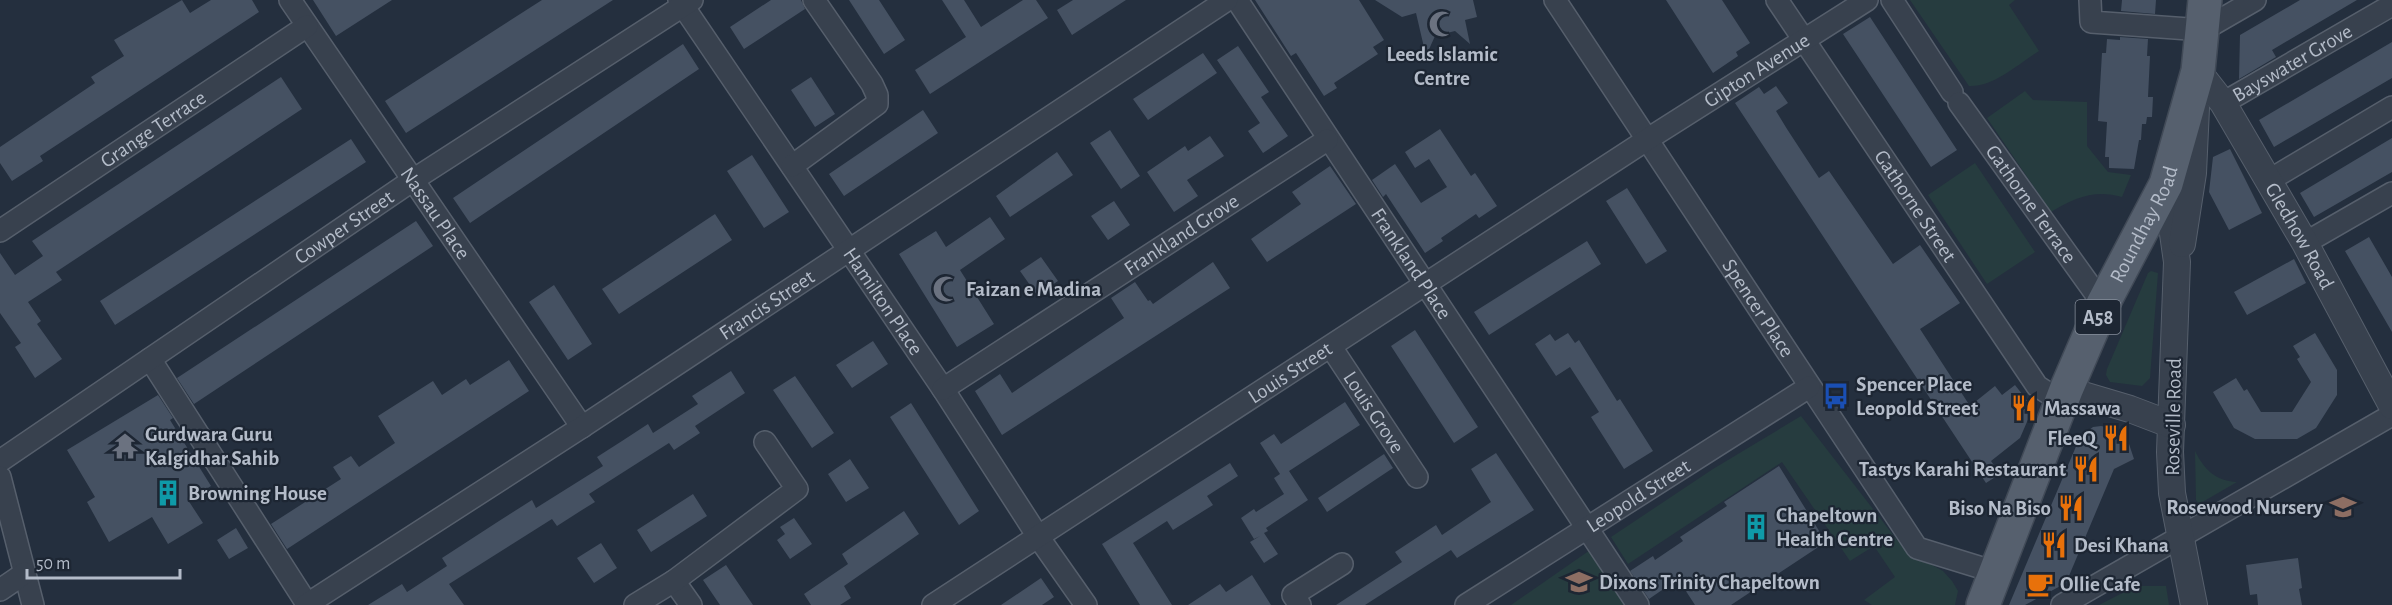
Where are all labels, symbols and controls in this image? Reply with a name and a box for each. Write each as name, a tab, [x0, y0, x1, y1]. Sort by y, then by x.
mosque icon: Leeds Islamic Centre	[1427, 9, 1457, 39]
street label: Bayswater Grove	[2229, 20, 2356, 106]
street label: Gipton Avenue	[1700, 29, 1813, 112]
place label: Leeds Islamic Centre	[1386, 44, 1498, 89]
street label: Grange Terrace	[97, 87, 210, 172]
street label: Gathorne Terrace	[1981, 141, 2080, 267]
street label: Gathorne Street	[1870, 146, 1960, 266]
street label: Nassau Place	[396, 163, 474, 263]
street label: Roundhay Road	[2106, 163, 2182, 286]
street label: Gledhow Road	[2261, 179, 2338, 293]
street label: Cowper Street	[291, 186, 398, 268]
street label: Frankland Grove	[1120, 190, 1243, 280]
street label: Frankland Place	[1367, 204, 1455, 323]
street label: Hamilton Place	[839, 244, 927, 359]
street label: Spencer Place	[1718, 255, 1798, 361]
street label: Francis Street	[716, 266, 819, 344]
mosque icon: Faizan e Madina	[931, 274, 961, 304]
place label: Faizan e Madina	[966, 279, 1101, 300]
road number: A58	[2076, 300, 2120, 334]
street label: Louis Street	[1245, 338, 1336, 408]
street label: Roseville Road	[2162, 358, 2185, 476]
street label: Louis Grove	[1339, 368, 1408, 457]
place label: Spencer Place Leopold Street	[1856, 374, 1978, 419]
bus stop icon: Spencer Place Leopold Street	[1821, 381, 1851, 411]
restaurant icon: Massawa	[2009, 393, 2039, 423]
place label: Massawa	[2044, 398, 2121, 419]
restaurant icon: FleeQ	[2101, 423, 2131, 453]
place label: Gurdwara Guru Kalgidhar Sahib	[145, 424, 279, 469]
place label: FleeQ	[2047, 428, 2098, 450]
temple icon: Gurdwara Guru Kalgidhar Sahib	[110, 431, 140, 461]
restaurant icon: Tastys Karahi Restaurant	[2071, 454, 2101, 484]
street label: Leopold Street	[1583, 455, 1694, 537]
place label: Tastys Karahi Restaurant	[1859, 459, 2066, 480]
building icon: Browning House	[153, 478, 183, 508]
place label: Browning House	[188, 483, 327, 504]
school or university icon: Rosewood Nursery	[2328, 492, 2358, 522]
restaurant icon: Biso Na Biso	[2056, 493, 2086, 523]
place label: Rosewood Nursery	[2166, 497, 2324, 518]
place label: Biso Na Biso	[1948, 498, 2051, 519]
place label: Chapeltown Health Centre	[1776, 505, 1893, 550]
building icon: Chapeltown Health Centre	[1741, 512, 1771, 542]
restaurant icon: Desi Khana	[2039, 530, 2069, 560]
place label: Desi Khana	[2074, 535, 2169, 556]
scale bar	[27, 542, 180, 580]
text: 50 m	[36, 555, 70, 573]
school or university icon: Dixons Trinity Chapeltown	[1564, 567, 1594, 597]
cafe icon: Ollie Cafe	[2025, 569, 2055, 599]
place label: Dixons Trinity Chapeltown	[1599, 572, 1820, 593]
place label: Ollie Cafe	[2060, 574, 2141, 595]

